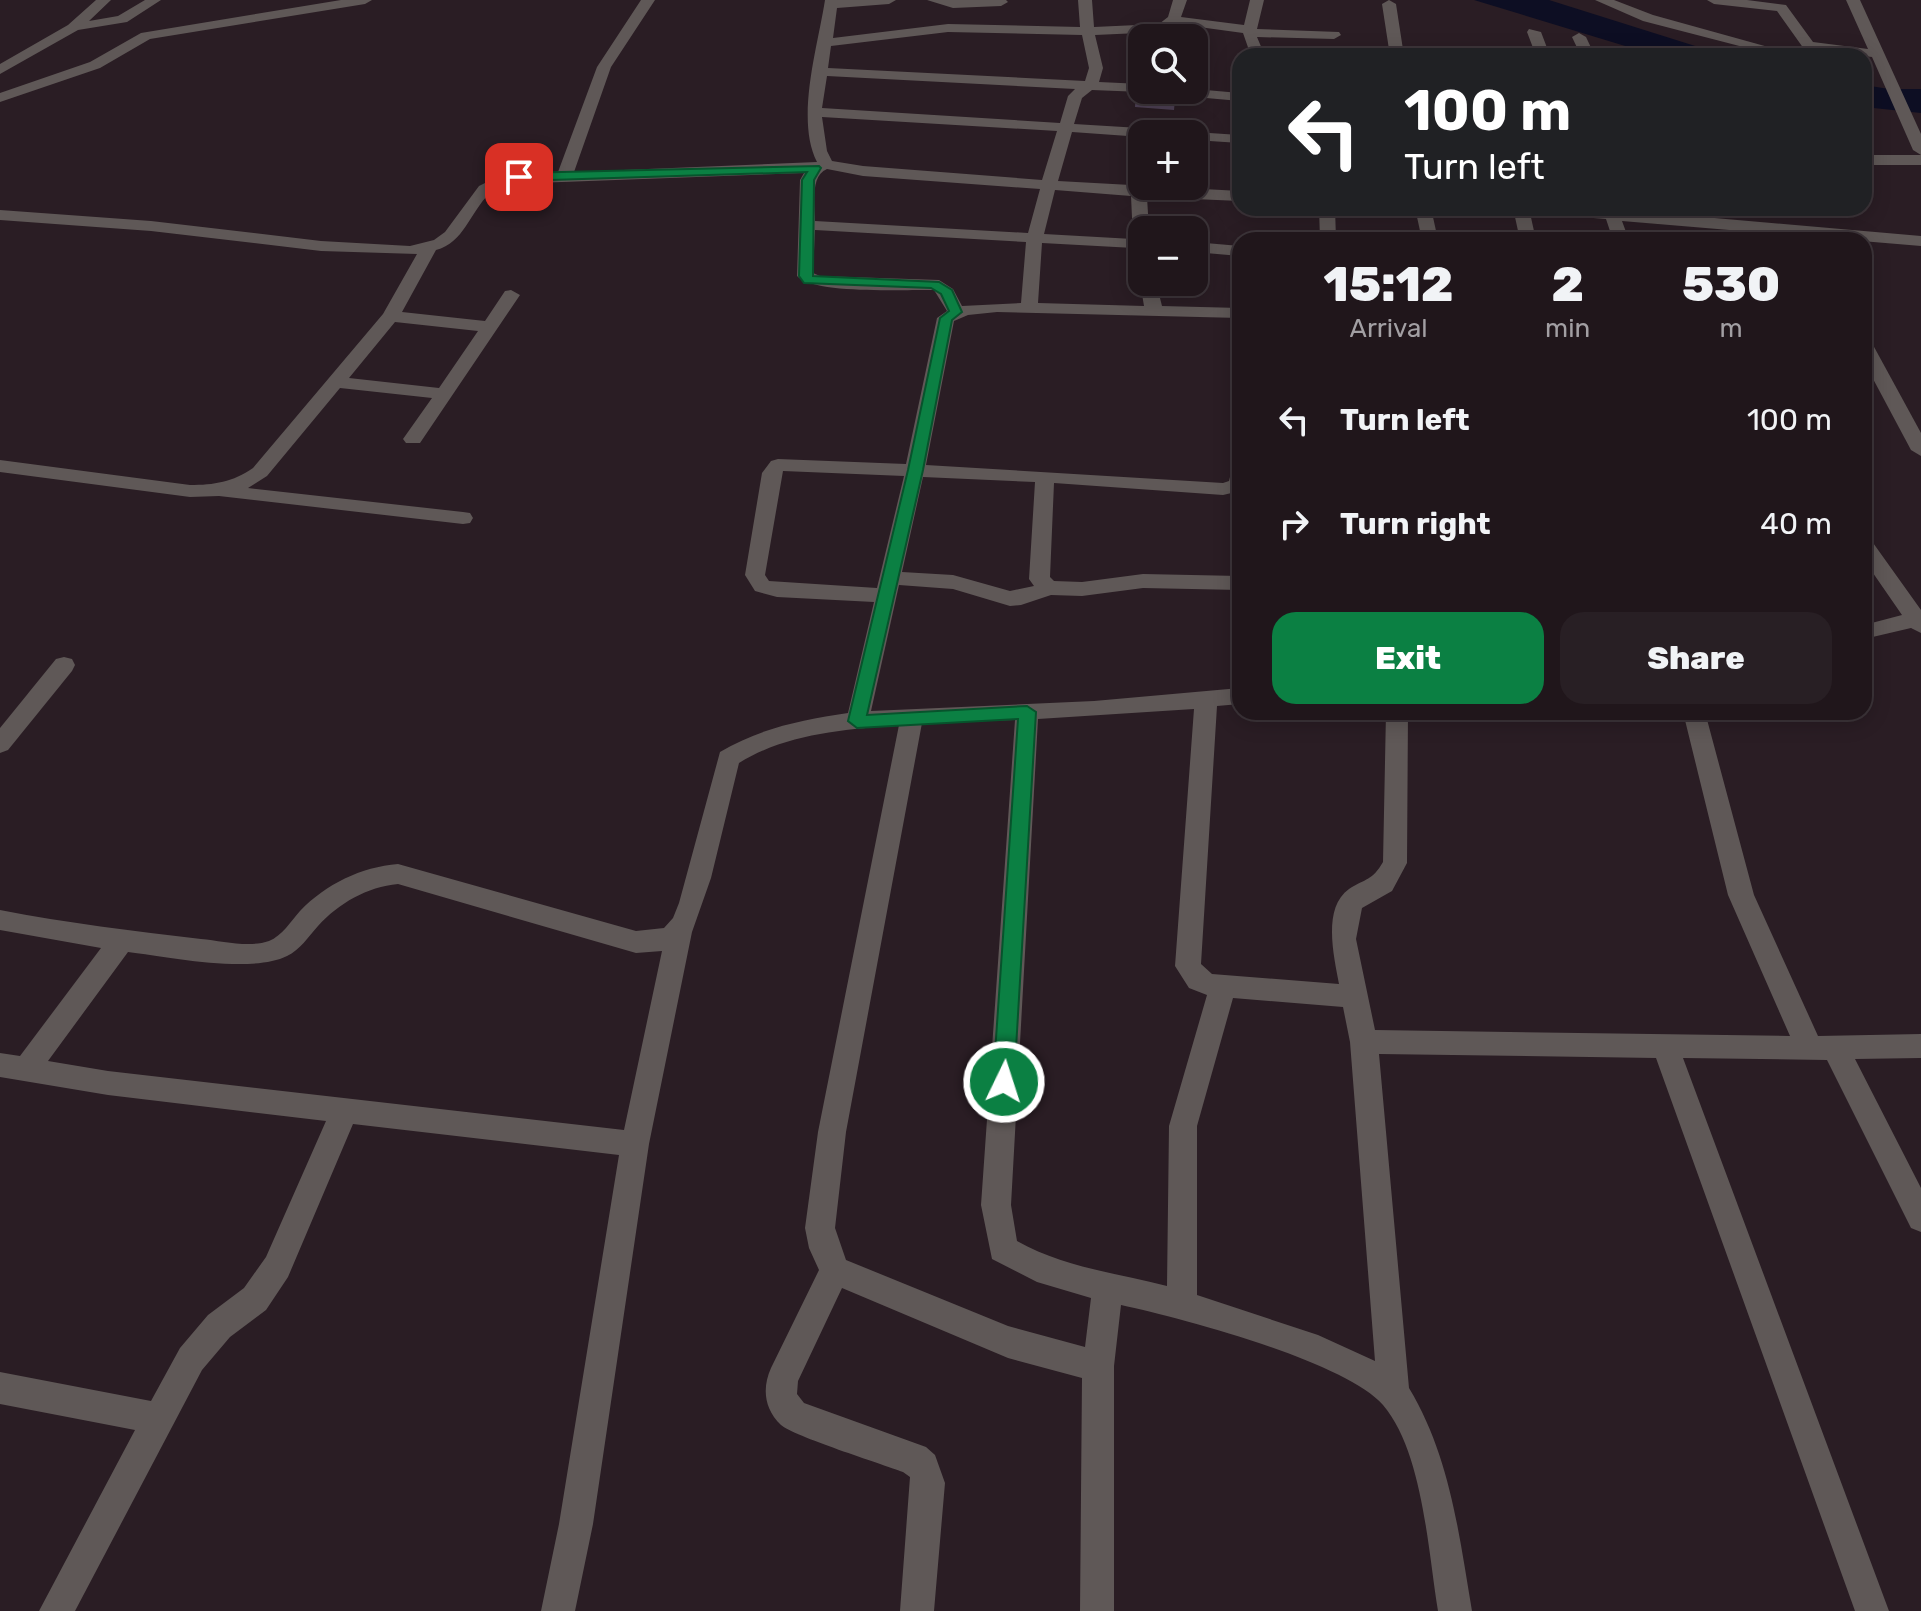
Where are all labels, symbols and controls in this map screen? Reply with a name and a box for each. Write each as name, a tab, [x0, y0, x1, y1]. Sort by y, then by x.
map controls	[1128, 24, 1208, 296]
button: search	[1128, 24, 1208, 104]
text: 100 m	[1404, 78, 1571, 144]
icon: left	[1272, 80, 1376, 184]
button: +	[1128, 120, 1208, 200]
pin	[485, 143, 553, 211]
text: Turn left	[1404, 145, 1545, 188]
icon: arrive	[497, 155, 541, 199]
button: −	[1128, 216, 1208, 296]
text: 15:12	[1324, 256, 1454, 313]
text: 2	[1551, 256, 1584, 313]
text: 530	[1682, 256, 1780, 313]
text: Arrival	[1350, 313, 1428, 344]
text: min	[1545, 313, 1590, 344]
text: m	[1720, 313, 1743, 344]
icon: left	[1272, 398, 1316, 442]
text: Turn left	[1340, 402, 1470, 438]
text: 100 m	[1747, 402, 1832, 438]
icon: right	[1272, 502, 1316, 546]
text: Turn right	[1340, 506, 1491, 542]
text: 40 m	[1760, 506, 1832, 542]
button: Exit	[1272, 612, 1544, 704]
button: Share	[1560, 612, 1832, 704]
position arrow	[962, 1040, 1046, 1124]

